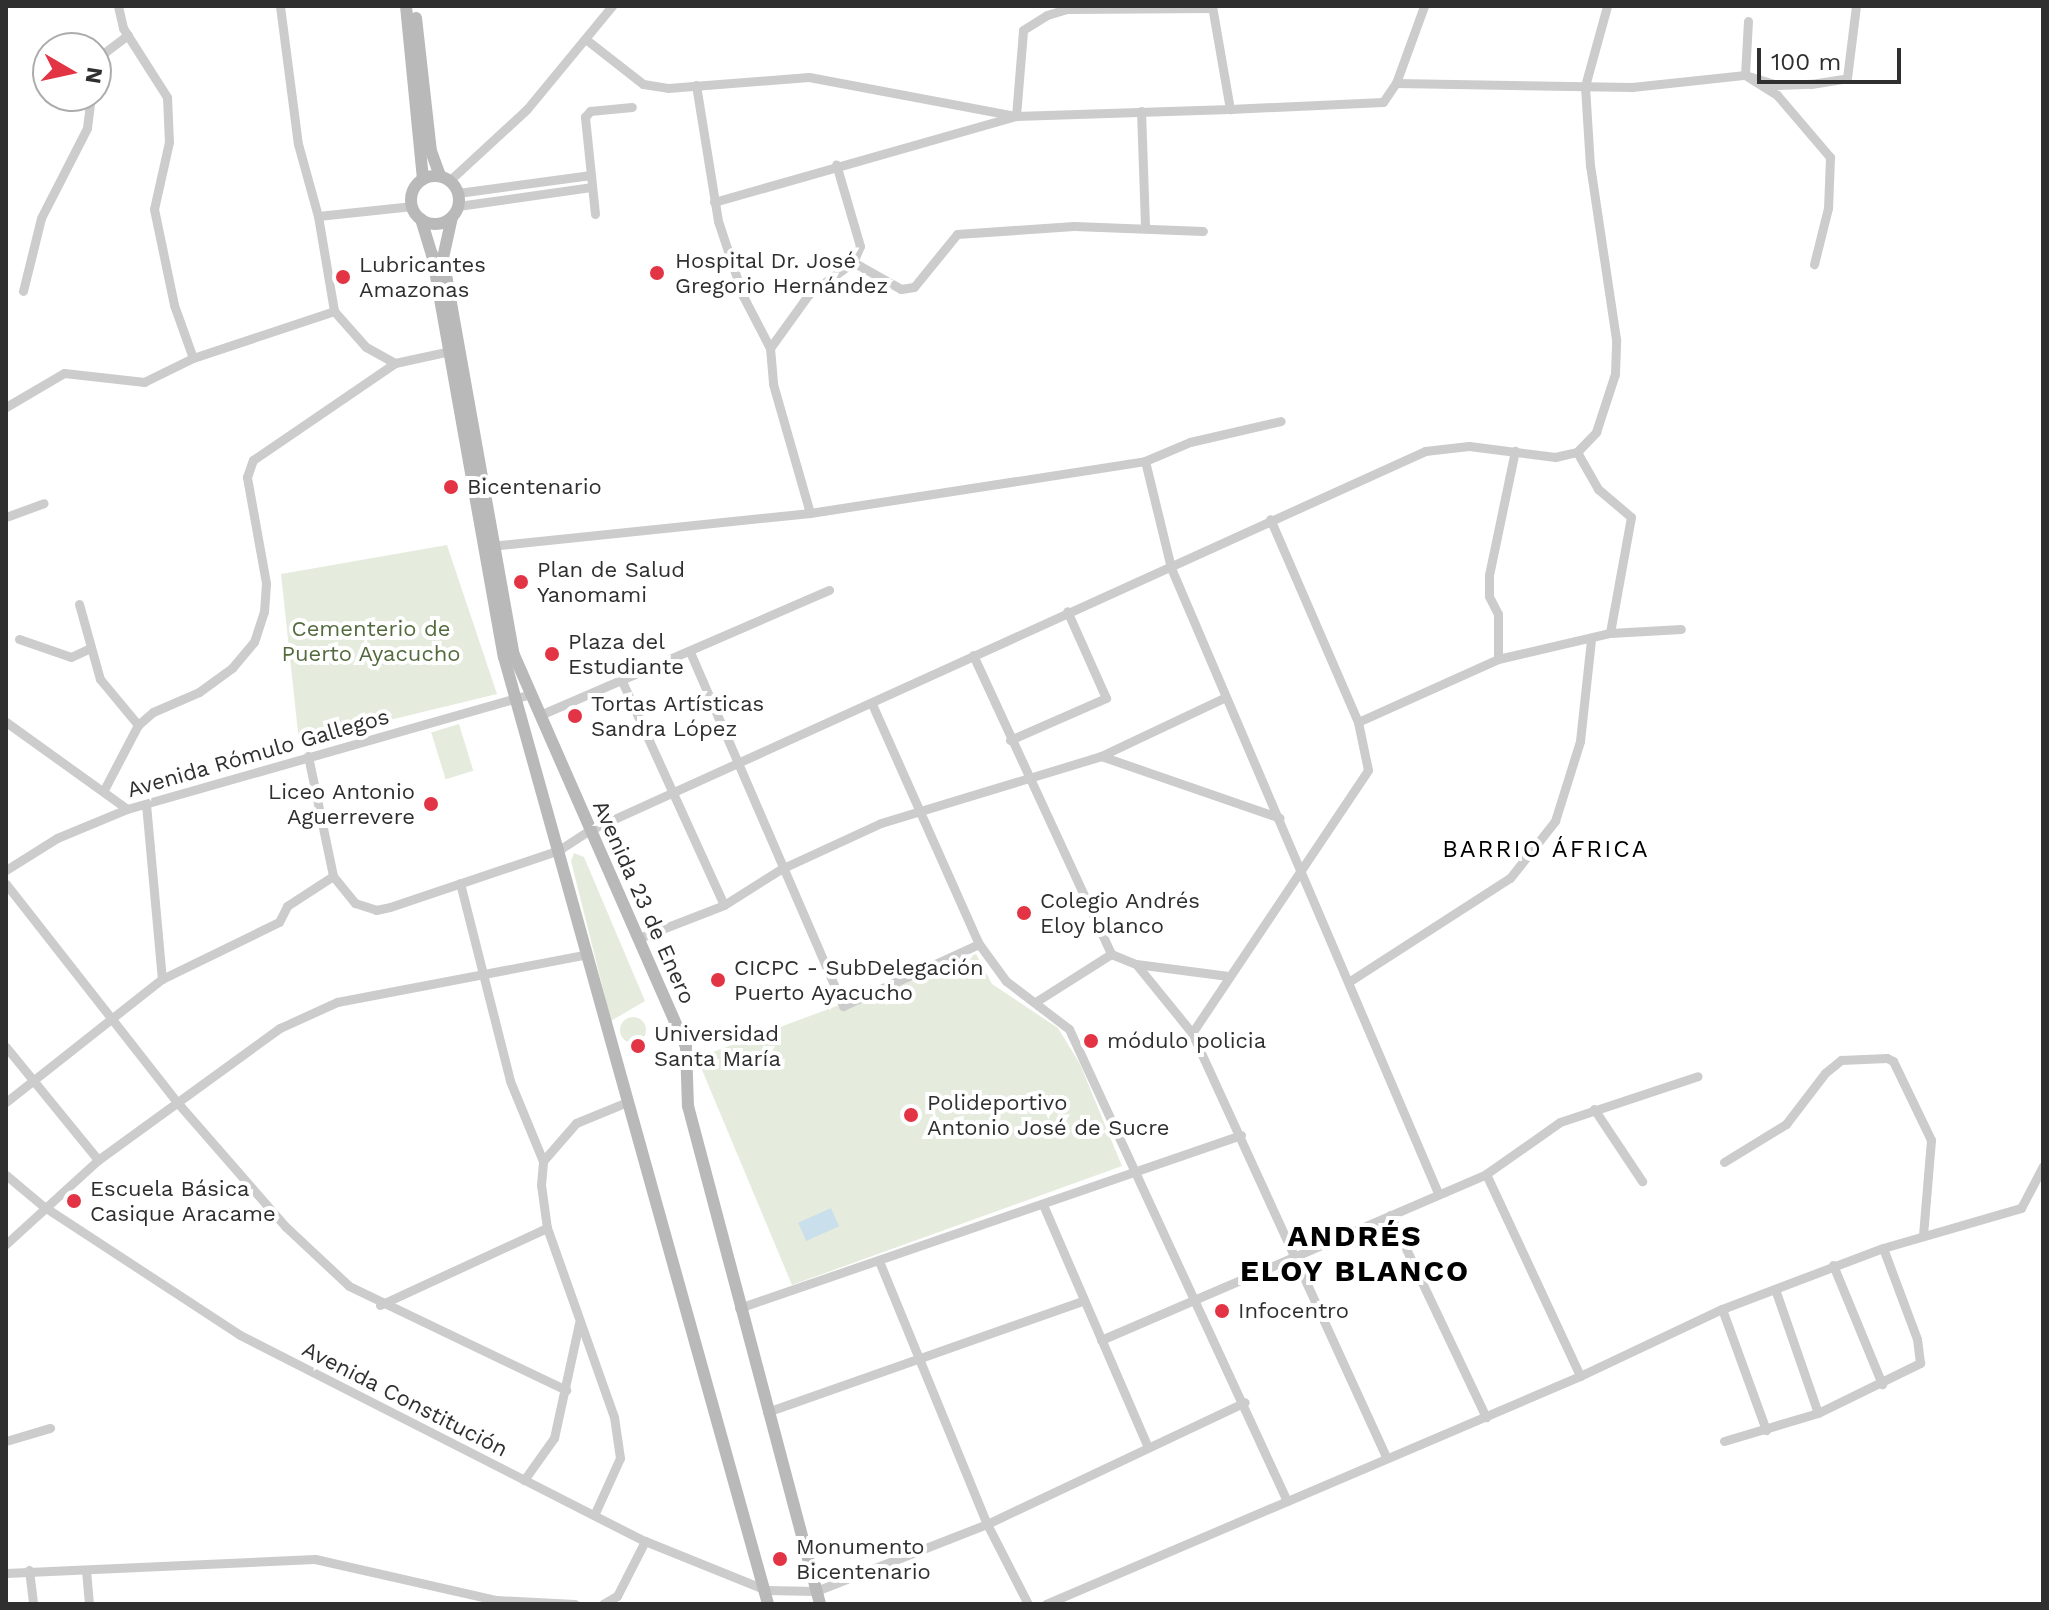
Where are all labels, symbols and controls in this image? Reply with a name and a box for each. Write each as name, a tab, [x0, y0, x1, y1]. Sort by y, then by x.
north arrow	[32, 32, 112, 112]
scale bar	[1761, 32, 1905, 82]
text: 100 m	[1771, 48, 1841, 76]
text: N	[81, 66, 108, 86]
place label: Hospital Dr. José Gregorio Hernández	[675, 247, 888, 298]
place label: Lubricantes Amazonas	[359, 251, 486, 302]
marker: Hospital Dr. José Gregorio Hernández	[646, 262, 668, 284]
marker: Lubricantes Amazonas	[334, 268, 352, 286]
place label: Bicentenario	[467, 474, 602, 500]
marker: Bicentenario	[442, 478, 460, 496]
place label: Plan de Salud Yanomami	[537, 556, 685, 608]
marker: Plan de Salud Yanomami	[512, 573, 530, 591]
park label: Cementerio de Puerto Ayacucho	[281, 615, 461, 666]
place label: Plaza del Estudiante	[568, 628, 684, 680]
marker: Plaza del Estudiante	[543, 645, 561, 663]
place label: Tortas Artísticas Sandra López	[591, 690, 765, 742]
street label: Avenida Rómulo Gallegos	[124, 703, 392, 803]
marker: Tortas Artísticas Sandra López	[566, 707, 584, 725]
place label: Liceo Antonio Aguerrevere	[267, 778, 415, 830]
marker: Liceo Antonio Aguerrevere	[422, 795, 440, 813]
street label: Avenida 23 de Enero	[587, 796, 701, 1008]
district label: BARRIO ÁFRICA	[1442, 836, 1650, 864]
place label: Colegio Andrés Eloy blanco	[1040, 887, 1201, 938]
marker: Colegio Andrés Eloy blanco	[1015, 904, 1033, 922]
place label: CICPC - SubDelegación Puerto Ayacucho	[734, 954, 984, 1006]
marker: CICPC - SubDelegación Puerto Ayacucho	[709, 971, 727, 989]
place label: Universidad Santa María	[654, 1020, 781, 1072]
place label: módulo policia	[1107, 1028, 1266, 1054]
marker: módulo policia	[1082, 1032, 1100, 1050]
marker: Universidad Santa María	[629, 1037, 647, 1055]
place label: Polideportivo Antonio José de Sucre	[927, 1089, 1170, 1140]
marker: Polideportivo Antonio José de Sucre	[902, 1106, 920, 1124]
place label: Escuela Básica Casique Aracame	[90, 1175, 277, 1226]
marker: Escuela Básica Casique Aracame	[65, 1192, 83, 1210]
district label: ANDRÉS ELOY BLANCO	[1239, 1218, 1471, 1288]
place label: Infocentro	[1238, 1298, 1349, 1324]
marker: Infocentro	[1213, 1302, 1231, 1320]
street label: Avenida Constitución	[298, 1336, 512, 1462]
place label: Monumento Bicentenario	[796, 1533, 931, 1584]
marker: Monumento Bicentenario	[771, 1550, 789, 1568]

